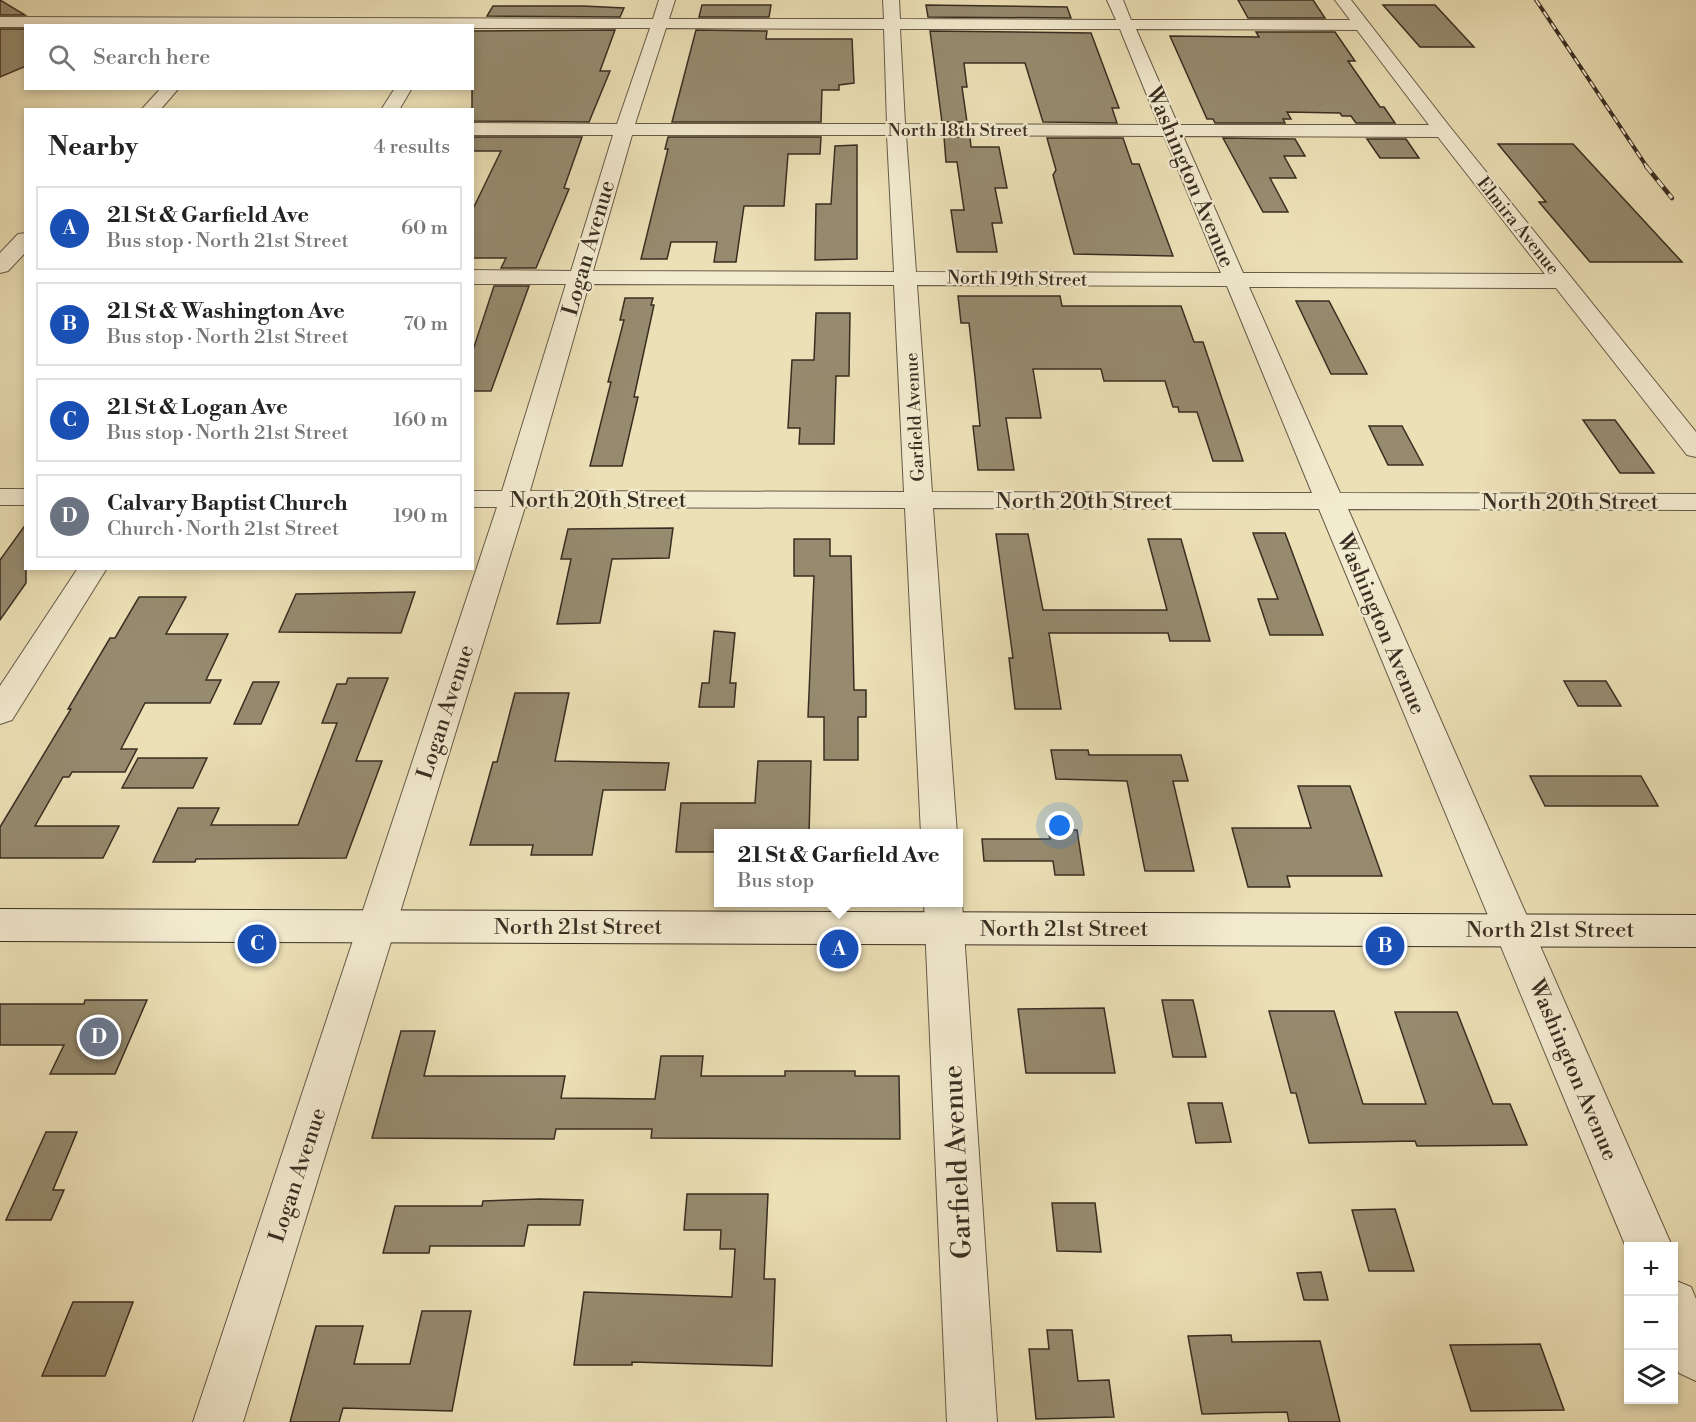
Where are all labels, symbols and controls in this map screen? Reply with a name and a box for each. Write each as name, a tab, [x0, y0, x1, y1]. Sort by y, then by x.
search box	[24, 24, 474, 90]
icon: search	[45, 41, 78, 74]
text: Search here	[93, 44, 210, 71]
street label: Washington Avenue	[1139, 81, 1240, 272]
street label: North 18th Street	[888, 119, 1029, 142]
text: Nearby	[48, 131, 138, 163]
text: 4 results	[373, 135, 450, 160]
street label: Elmira Avenue	[1472, 172, 1564, 280]
street label: Logan Avenue	[557, 177, 621, 319]
text: 21 St & Garfield Ave	[107, 202, 309, 229]
text: A	[62, 216, 77, 241]
text: 60 m	[401, 216, 448, 241]
text: Bus stop · North 21st Street	[107, 229, 349, 254]
street label: North 19th Street	[947, 266, 1088, 292]
text: 21 St & Washington Ave	[107, 298, 345, 325]
text: B	[62, 312, 77, 337]
text: 70 m	[404, 312, 448, 337]
text: Bus stop · North 21st Street	[107, 325, 349, 350]
street label: Garfield Avenue	[900, 352, 930, 482]
text: 21 St & Logan Ave	[107, 394, 288, 421]
text: C	[62, 408, 77, 433]
text: 160 m	[393, 408, 448, 433]
text: Bus stop · North 21st Street	[107, 421, 349, 446]
street label: North 20th Street	[510, 487, 687, 514]
street label: North 20th Street	[996, 488, 1173, 515]
street label: North 20th Street	[1482, 489, 1659, 516]
text: Calvary Baptist Church	[107, 490, 348, 517]
text: D	[62, 504, 77, 529]
text: 190 m	[393, 504, 448, 529]
text: Church · North 21st Street	[107, 517, 339, 542]
street label: Washington Avenue	[1330, 528, 1431, 719]
street label: Logan Avenue	[412, 641, 480, 783]
your location	[1045, 811, 1074, 840]
popup	[714, 829, 963, 907]
text: 21 St & Garfield Ave	[737, 842, 940, 869]
text: Bus stop	[737, 869, 814, 894]
street label: North 21st Street	[494, 914, 662, 941]
street label: North 21st Street	[980, 916, 1148, 943]
street label: North 21st Street	[1466, 917, 1634, 944]
pin: C	[238, 922, 276, 966]
pin: B	[1366, 924, 1404, 968]
pin: A	[820, 926, 858, 972]
street label: Washington Avenue	[1522, 974, 1623, 1165]
pin: D	[80, 1014, 118, 1060]
street label: Garfield Avenue	[936, 1064, 980, 1260]
street label: Logan Avenue	[264, 1104, 332, 1246]
map controls	[1624, 1242, 1678, 1404]
button: +	[1624, 1242, 1678, 1296]
button: −	[1624, 1296, 1678, 1350]
button: layers	[1624, 1350, 1678, 1404]

